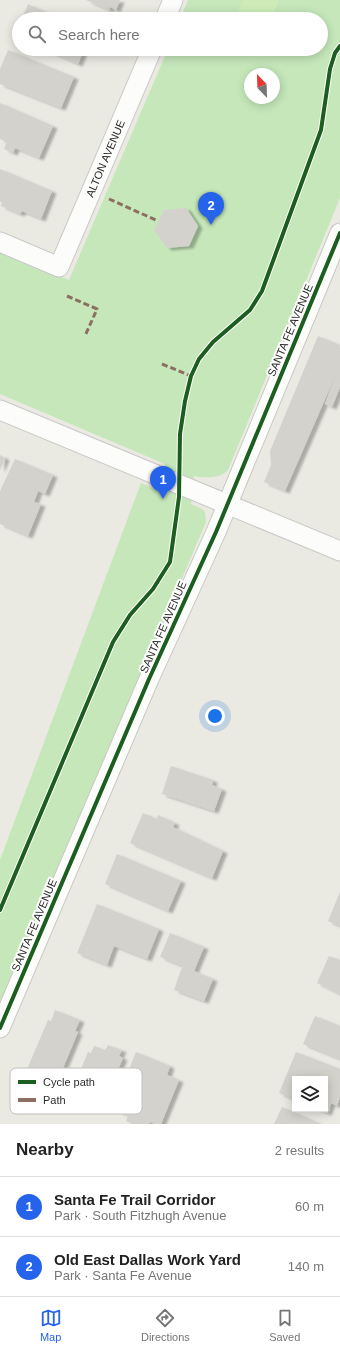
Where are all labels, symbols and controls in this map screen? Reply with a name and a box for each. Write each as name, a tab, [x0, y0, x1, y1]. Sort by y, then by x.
search box	[12, 12, 328, 56]
icon: search	[26, 23, 48, 45]
text: Search here	[58, 26, 140, 43]
north arrow	[244, 68, 280, 104]
street label: ALTON AVENUE	[84, 118, 127, 199]
pin: 2	[198, 192, 224, 225]
street label: SANTA FE AVENUE	[265, 282, 315, 378]
pin: 1	[150, 466, 176, 499]
street label: SANTA FE AVENUE	[137, 579, 189, 675]
your location	[205, 706, 225, 726]
street label: SANTA FE AVENUE	[9, 877, 59, 973]
legend	[10, 1068, 142, 1114]
text: Cycle path	[43, 1076, 95, 1088]
map controls	[292, 1076, 328, 1112]
button: layers	[292, 1076, 328, 1112]
text: Path	[43, 1094, 66, 1106]
text: Nearby	[16, 1140, 74, 1159]
text: 2 results	[275, 1143, 324, 1158]
text: Santa Fe Trail Corridor	[54, 1191, 216, 1208]
text: 1	[25, 1199, 33, 1214]
text: 60 m	[295, 1199, 324, 1214]
text: Park · South Fitzhugh Avenue	[54, 1208, 226, 1223]
text: Old East Dallas Work Yard	[54, 1251, 241, 1268]
text: 2	[25, 1259, 33, 1274]
text: 140 m	[288, 1259, 324, 1274]
text: Park · Santa Fe Avenue	[54, 1268, 192, 1283]
tab: Map	[40, 1307, 62, 1343]
tab: Directions	[141, 1307, 190, 1343]
tab: Saved	[269, 1307, 300, 1343]

